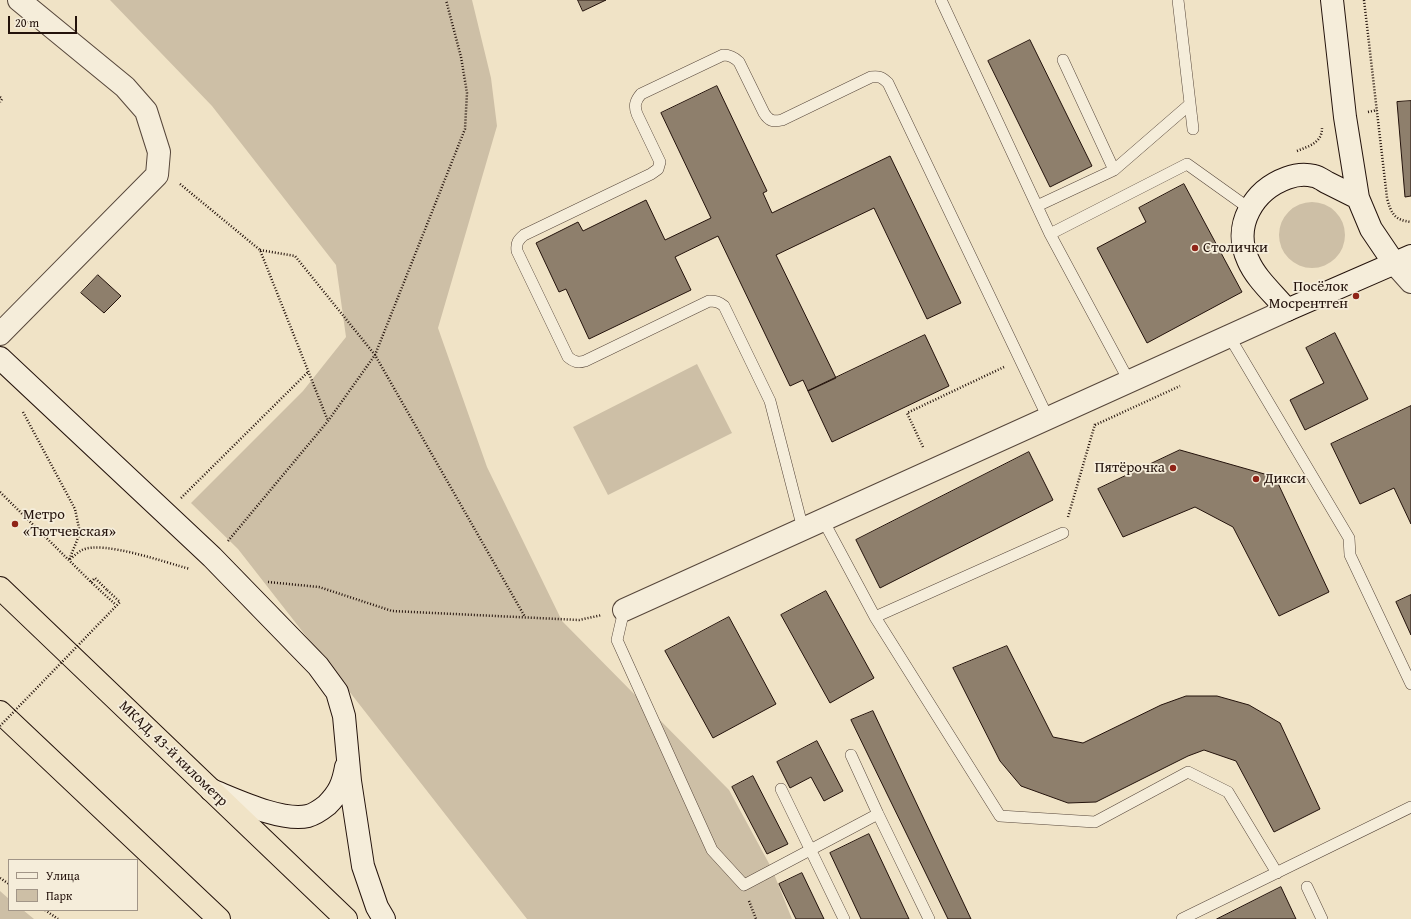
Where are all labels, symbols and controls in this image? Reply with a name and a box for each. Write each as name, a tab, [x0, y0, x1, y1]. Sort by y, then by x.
scale bar	[10, 8, 79, 34]
text: 20 m	[15, 14, 39, 31]
place label: Столички	[1203, 239, 1268, 257]
marker: Столички	[1190, 243, 1200, 253]
place label: Посёлок Мосрентген	[1269, 278, 1348, 313]
marker: Посёлок Мосрентген	[1351, 291, 1361, 301]
place label: Пятёрочка	[1095, 459, 1165, 477]
marker: Пятёрочка	[1168, 463, 1178, 473]
place label: Дикси	[1264, 470, 1306, 488]
marker: Дикси	[1251, 474, 1261, 484]
place label: Метро «Тютчевская»	[23, 506, 116, 541]
marker: Метро «Тютчевская»	[10, 519, 20, 529]
street label: МКАД, 43-й километр	[115, 697, 231, 811]
legend	[8, 859, 138, 911]
text: Улица	[46, 867, 80, 884]
text: Парк	[46, 887, 72, 904]

